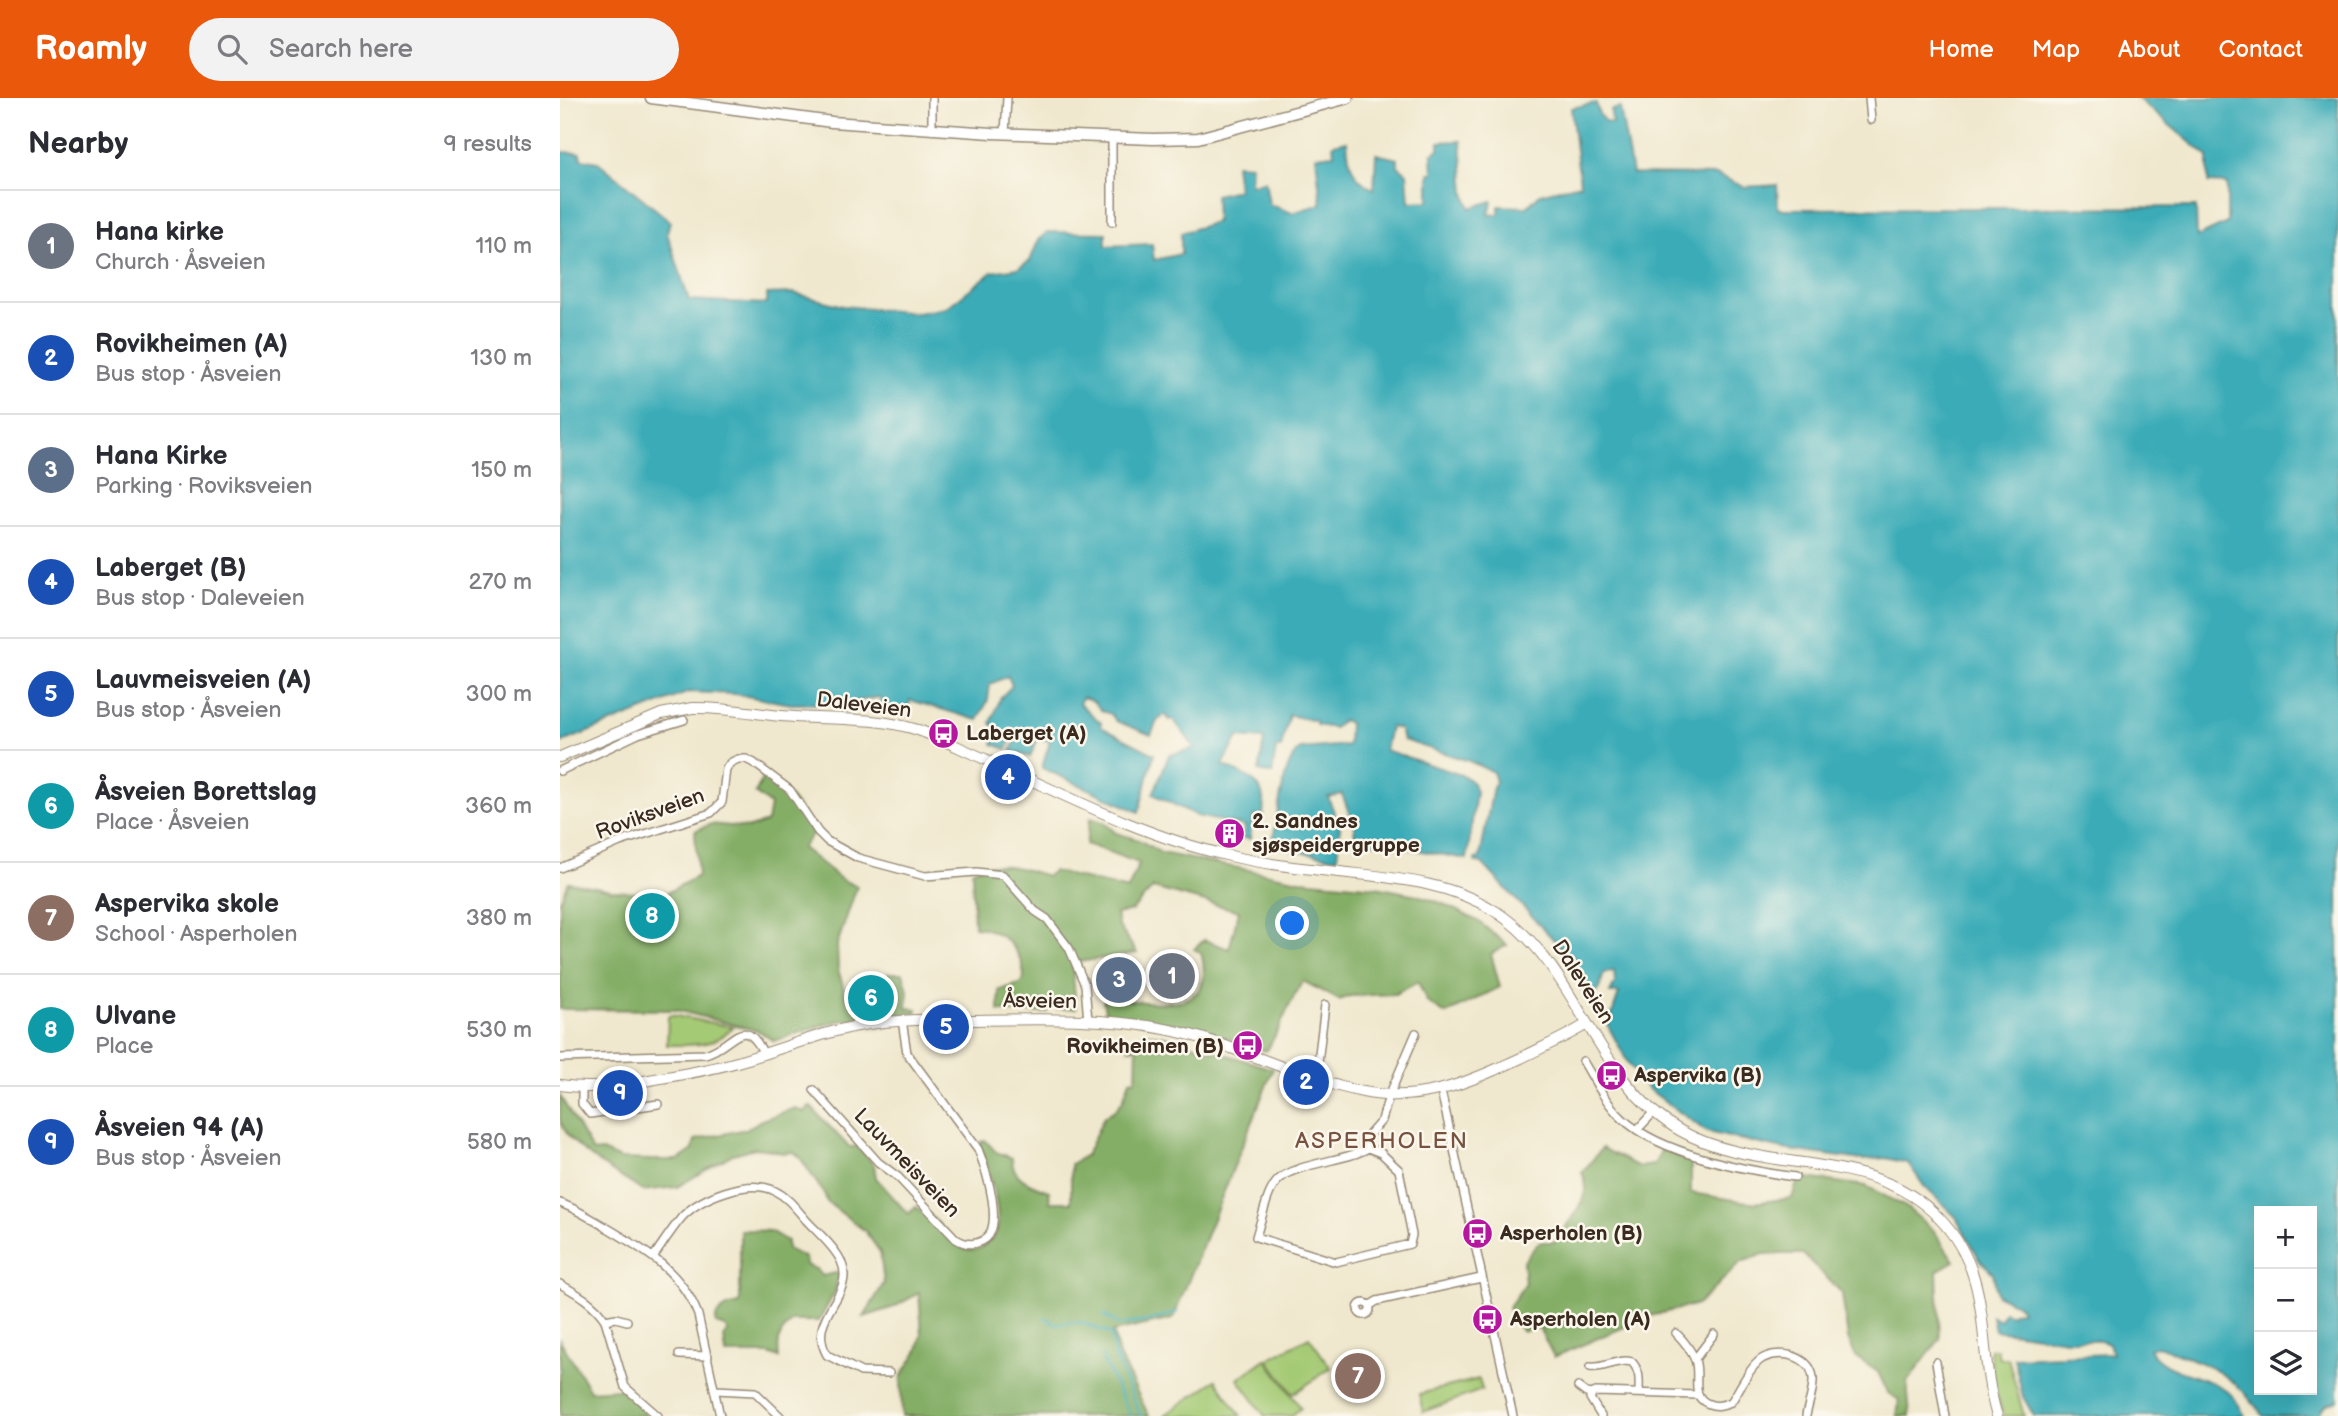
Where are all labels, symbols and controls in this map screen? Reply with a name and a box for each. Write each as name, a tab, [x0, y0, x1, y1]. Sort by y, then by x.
search box	[189, 18, 679, 81]
text: Roamly	[35, 29, 147, 69]
icon: search	[213, 30, 251, 68]
text: Search here	[269, 34, 413, 65]
text: Home	[1929, 35, 1994, 64]
text: Map	[2032, 35, 2080, 64]
text: About	[2118, 35, 2180, 64]
text: Contact	[2218, 35, 2303, 64]
text: Nearby	[28, 126, 128, 162]
text: 9 results	[443, 130, 532, 158]
text: Hana kirke	[95, 217, 224, 248]
text: 1	[46, 232, 56, 260]
text: 110 m	[475, 232, 532, 260]
text: Church · Åsveien	[95, 248, 266, 276]
text: Rovikheimen (A)	[95, 329, 288, 360]
text: 2	[44, 344, 58, 372]
text: 130 m	[470, 344, 532, 372]
text: Bus stop · Åsveien	[95, 360, 281, 388]
text: Hana Kirke	[95, 441, 228, 472]
text: 3	[44, 456, 58, 484]
text: 150 m	[471, 456, 532, 484]
text: Parking · Roviksveien	[95, 472, 313, 500]
text: Laberget (B)	[95, 553, 247, 584]
text: 4	[44, 568, 58, 596]
text: 270 m	[468, 568, 532, 596]
text: Bus stop · Daleveien	[95, 584, 305, 612]
text: Lauvmeisveien (A)	[95, 665, 312, 696]
text: 5	[44, 680, 58, 708]
text: 300 m	[466, 680, 532, 708]
street label: Daleveien	[815, 687, 913, 723]
text: Bus stop · Åsveien	[95, 696, 281, 724]
bus stop icon: Laberget (A)	[926, 716, 960, 750]
place label: Laberget (A)	[966, 721, 1086, 746]
pin: 4	[985, 751, 1031, 803]
text: Åsveien Borettslag	[95, 777, 317, 808]
street label: Roviksveien	[592, 783, 708, 845]
text: 6	[44, 792, 58, 820]
text: 360 m	[465, 792, 532, 820]
text: Place · Åsveien	[95, 808, 249, 836]
place label: 2. Sandnes sjøspeidergruppe	[1252, 809, 1420, 858]
building icon: 2. Sandnes sjøspeidergruppe	[1212, 816, 1246, 850]
text: Aspervika skole	[95, 889, 279, 920]
pin: 8	[629, 890, 675, 942]
text: 7	[45, 904, 57, 932]
text: 380 m	[466, 904, 532, 932]
your location	[1275, 906, 1309, 940]
text: School · Asperholen	[95, 920, 297, 948]
street label: Daleveien	[1547, 935, 1619, 1029]
pin: 1	[1149, 950, 1195, 1002]
pin: 3	[1096, 954, 1142, 1006]
pin: 6	[848, 972, 894, 1024]
street label: Åsveien	[1003, 987, 1077, 1014]
text: Ulvane	[95, 1001, 176, 1032]
pin: 5	[923, 1001, 969, 1053]
text: 8	[44, 1016, 58, 1044]
text: 530 m	[466, 1016, 532, 1044]
bus stop icon: Rovikheimen (B)	[1230, 1029, 1264, 1063]
text: Place	[95, 1032, 153, 1060]
place label: Rovikheimen (B)	[1066, 1034, 1224, 1059]
pin: 2	[1283, 1056, 1329, 1108]
bus stop icon: Aspervika (B)	[1594, 1058, 1628, 1092]
place label: Aspervika (B)	[1633, 1063, 1762, 1088]
pin: 9	[597, 1067, 643, 1119]
street label: Lauvmeisveien	[849, 1103, 965, 1223]
text: Åsveien 94 (A)	[95, 1113, 264, 1144]
district label: ASPERHOLEN	[1295, 1127, 1469, 1155]
text: 9	[44, 1128, 58, 1156]
text: 580 m	[467, 1128, 532, 1156]
text: Bus stop · Åsveien	[95, 1144, 281, 1172]
map controls	[2254, 1206, 2317, 1395]
button: +	[2254, 1206, 2317, 1269]
bus stop icon: Asperholen (B)	[1460, 1216, 1494, 1250]
place label: Asperholen (B)	[1499, 1221, 1643, 1246]
button: −	[2254, 1269, 2317, 1332]
bus stop icon: Asperholen (A)	[1470, 1302, 1504, 1336]
place label: Asperholen (A)	[1509, 1307, 1651, 1332]
button: layers	[2254, 1332, 2317, 1395]
pin: 7	[1335, 1350, 1381, 1402]

